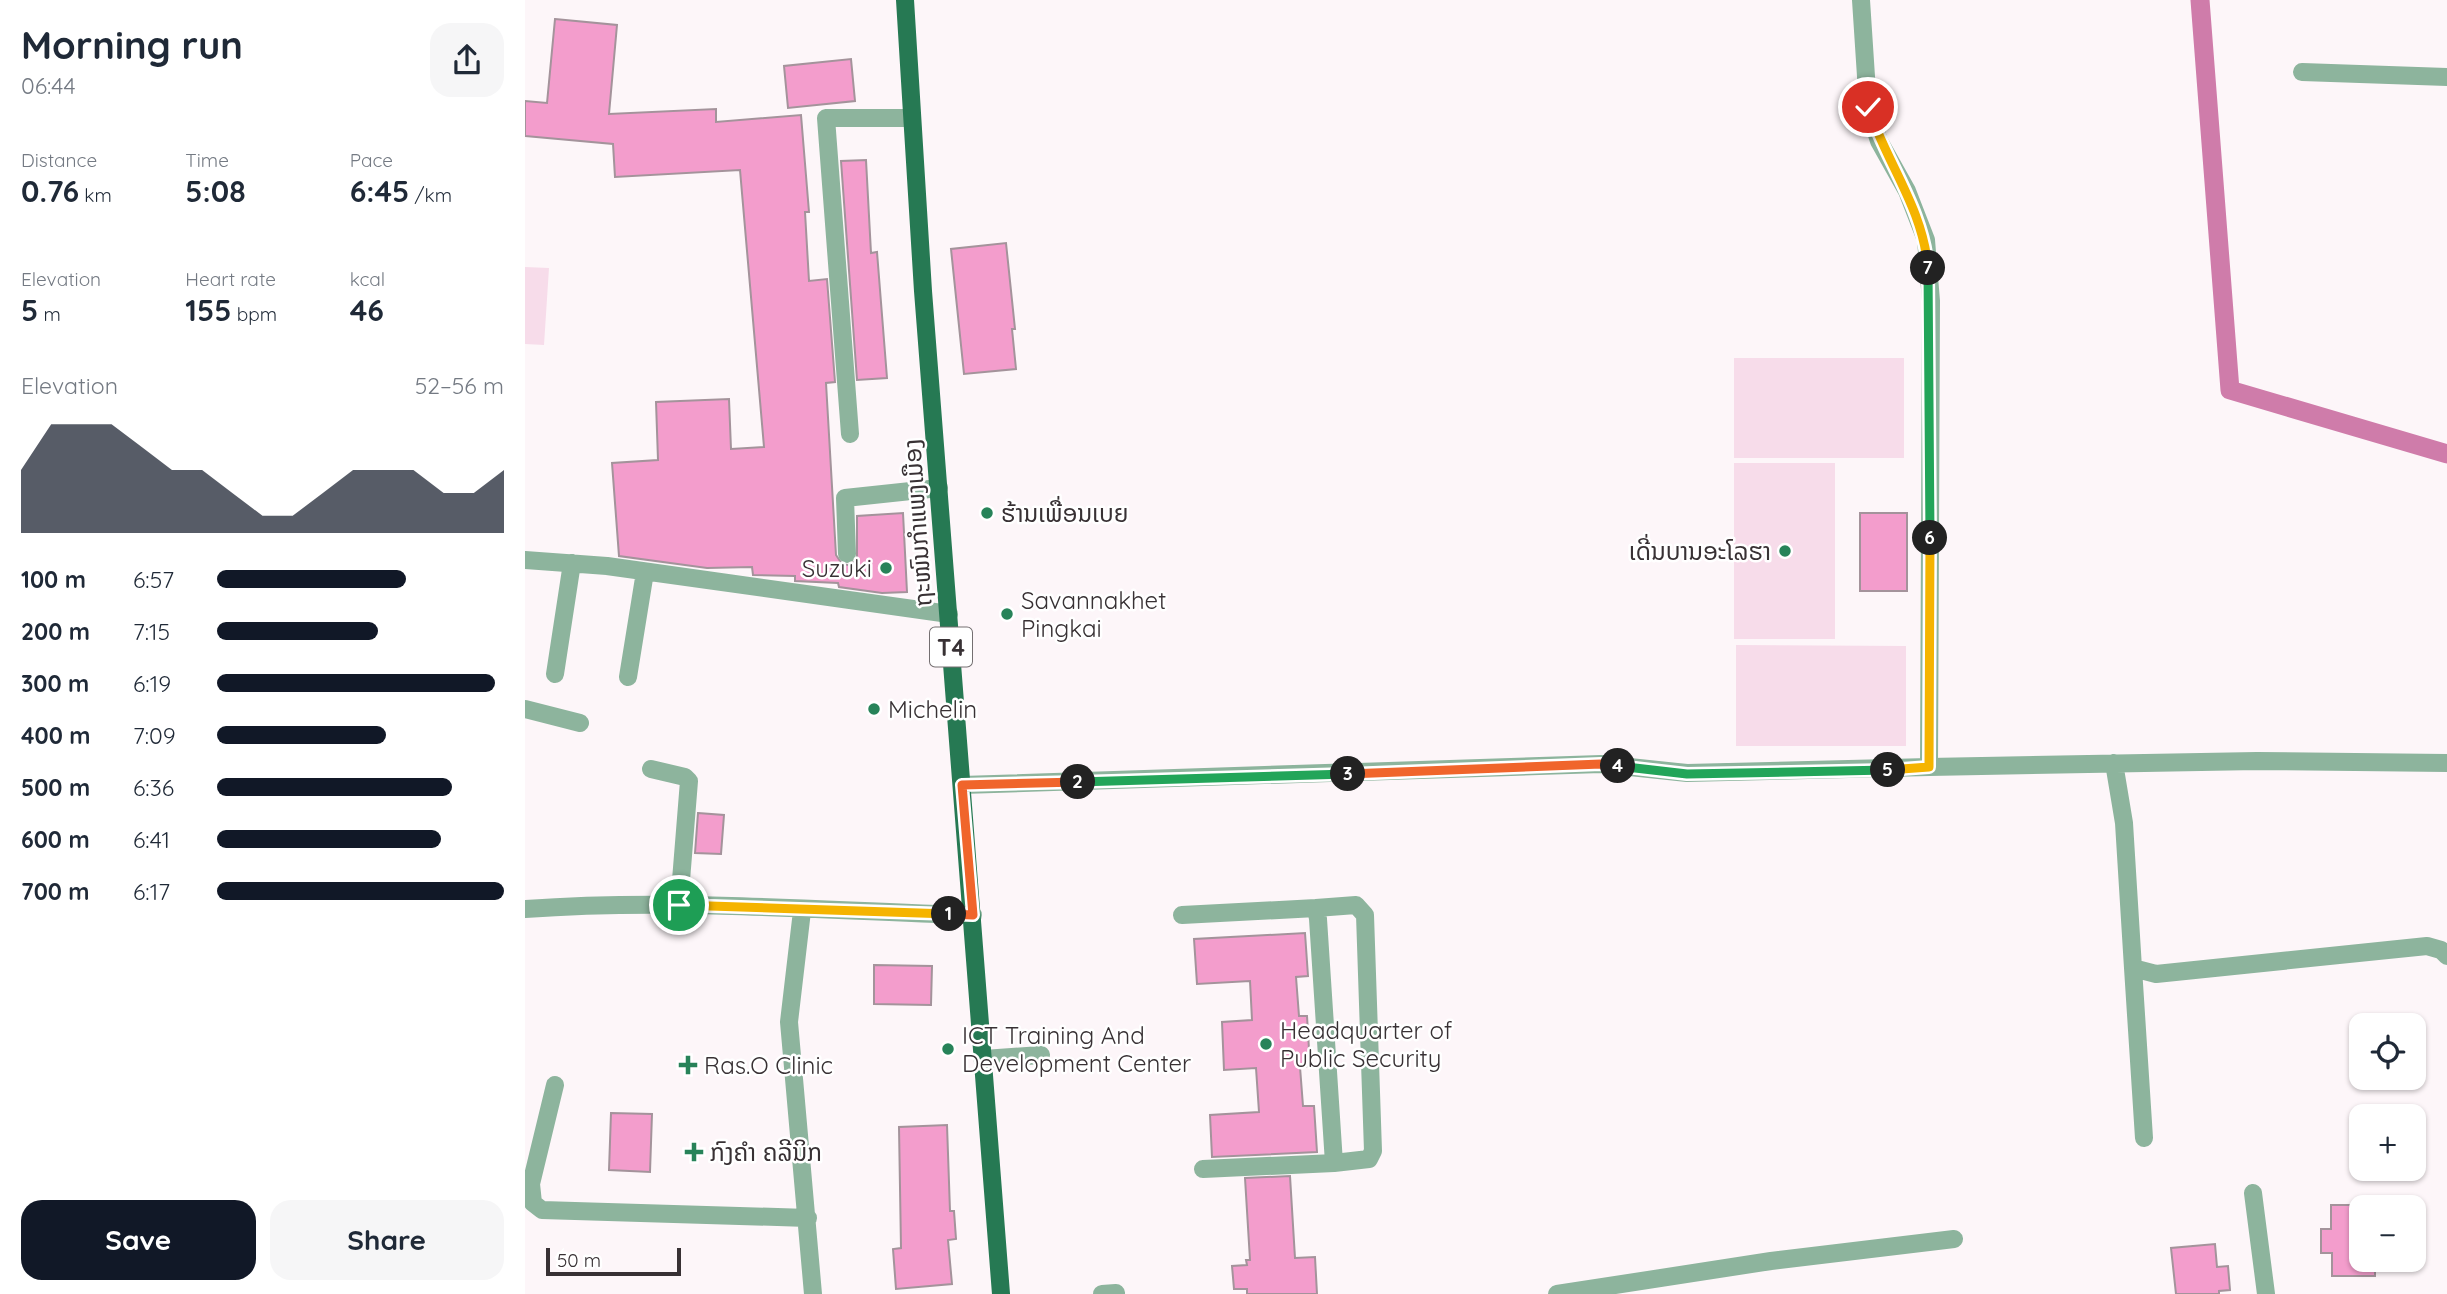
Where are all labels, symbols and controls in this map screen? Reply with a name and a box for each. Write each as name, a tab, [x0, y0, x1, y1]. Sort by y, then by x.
text: Morning run	[21, 21, 243, 69]
button: share	[430, 23, 504, 97]
text: 06:44	[21, 71, 76, 100]
pin	[1838, 77, 1898, 137]
icon: check	[1849, 88, 1887, 126]
text: Distance	[21, 148, 97, 172]
text: Time	[185, 148, 229, 172]
text: Pace	[350, 148, 393, 172]
text: 0.76	[21, 172, 79, 210]
text: 5:08	[185, 172, 246, 210]
text: 6:45	[350, 172, 409, 210]
text: km	[79, 183, 112, 207]
text: /km	[409, 183, 452, 207]
pin: 7	[1911, 250, 1945, 286]
text: 7	[1922, 255, 1933, 279]
text: Elevation	[21, 267, 101, 291]
text: Heart rate	[185, 267, 276, 291]
text: kcal	[350, 267, 385, 291]
text: 5	[21, 291, 38, 329]
text: 155	[185, 291, 232, 329]
text: 46	[350, 291, 384, 329]
text: m	[38, 302, 61, 326]
text: bpm	[232, 302, 277, 326]
text: Elevation	[21, 371, 118, 400]
text: 52–56 m	[415, 371, 504, 400]
street label: ຖະໜົນກຳແພງເມືອງ	[896, 438, 938, 608]
place label: ຮ້ານເພື່ອນເບຍ	[1001, 495, 1128, 528]
marker: ຮ້ານເພື່ອນເບຍ	[979, 505, 995, 521]
pin: 6	[1913, 520, 1947, 556]
text: 6	[1924, 525, 1935, 549]
place label: ເດີ່ນບານອະໂລຮາ	[1629, 533, 1771, 566]
marker: ເດີ່ນບານອະໂລຮາ	[1777, 543, 1793, 559]
place label: Suzuki	[802, 553, 872, 583]
marker: Suzuki	[878, 560, 894, 576]
text: 100 m	[21, 565, 86, 594]
text: 6:57	[133, 565, 174, 594]
place label: Savannakhet Pingkai	[1021, 585, 1166, 643]
marker: Savannakhet Pingkai	[999, 606, 1015, 622]
text: 200 m	[21, 617, 90, 646]
text: 7:15	[133, 617, 170, 646]
road number: T4	[930, 628, 972, 666]
text: 300 m	[21, 669, 89, 698]
text: 6:19	[133, 669, 171, 698]
place label: Michelin	[888, 694, 977, 724]
marker: Michelin	[866, 701, 882, 717]
text: 400 m	[21, 721, 90, 750]
text: 7:09	[133, 721, 176, 750]
pin: 4	[1601, 748, 1635, 784]
pin: 5	[1871, 752, 1905, 788]
text: 4	[1612, 753, 1623, 777]
pin: 3	[1331, 756, 1365, 792]
text: 5	[1882, 757, 1893, 781]
text: 3	[1342, 761, 1353, 785]
pin: 2	[1061, 764, 1095, 800]
text: 2	[1072, 769, 1083, 793]
text: 500 m	[21, 773, 90, 802]
text: 6:36	[133, 773, 174, 802]
text: 600 m	[21, 825, 90, 854]
text: 6:41	[133, 825, 170, 854]
pin	[649, 875, 709, 935]
text: 700 m	[21, 877, 90, 906]
text: 6:17	[133, 877, 170, 906]
icon: arrive	[660, 886, 698, 924]
pin: 1	[931, 897, 967, 932]
text: 1	[945, 901, 952, 925]
map controls	[2349, 1013, 2426, 1272]
button: locate	[2349, 1013, 2426, 1090]
place label: Headquarter of Public Security	[1280, 1015, 1453, 1073]
place label: ICT Training And Development Center	[962, 1020, 1191, 1078]
marker: Headquarter of Public Security	[1258, 1036, 1274, 1052]
marker: ICT Training And Development Center	[940, 1041, 956, 1057]
place label: Ras.O Clinic	[704, 1050, 833, 1080]
marker: Ras.O Clinic	[678, 1055, 698, 1075]
button: +	[2349, 1104, 2426, 1181]
place label: ກົງຄຳ ຄລີນິກ	[710, 1137, 822, 1167]
marker: ກົງຄຳ ຄລີນິກ	[684, 1142, 704, 1162]
button: −	[2349, 1195, 2426, 1272]
button: Save	[21, 1200, 256, 1280]
button: Share	[270, 1200, 504, 1280]
scale bar	[546, 1245, 681, 1277]
text: 50 m	[557, 1248, 601, 1272]

